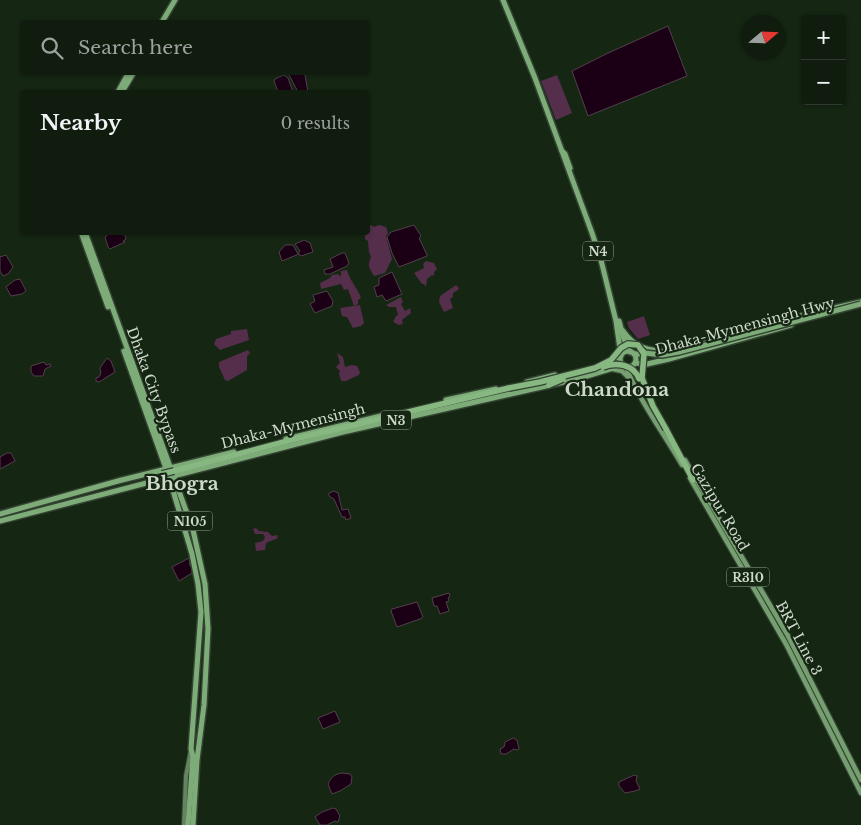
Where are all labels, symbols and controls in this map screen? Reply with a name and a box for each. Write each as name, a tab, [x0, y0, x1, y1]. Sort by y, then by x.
north arrow	[741, 15, 786, 60]
map controls	[801, 15, 846, 105]
button: +	[801, 15, 846, 60]
search box	[20, 20, 370, 75]
icon: search	[38, 34, 66, 62]
text: Search here	[78, 36, 193, 59]
button: −	[801, 60, 846, 105]
text: Nearby	[40, 110, 121, 136]
text: 0 results	[281, 113, 350, 133]
road number: N4	[583, 242, 613, 260]
street label: Dhaka-Mymensingh Hwy	[653, 293, 837, 359]
street label: Dhaka City Bypass	[123, 324, 185, 456]
district label: Chandona	[565, 378, 669, 401]
street label: Dhaka-Mymensingh	[219, 399, 367, 453]
road number: N3	[381, 410, 411, 430]
street label: Gazipur Road	[687, 460, 753, 555]
district label: Bhogra	[145, 472, 219, 495]
road number: N105	[168, 512, 212, 530]
road number: R310	[727, 568, 769, 586]
street label: BRT Line 3	[772, 598, 826, 678]

